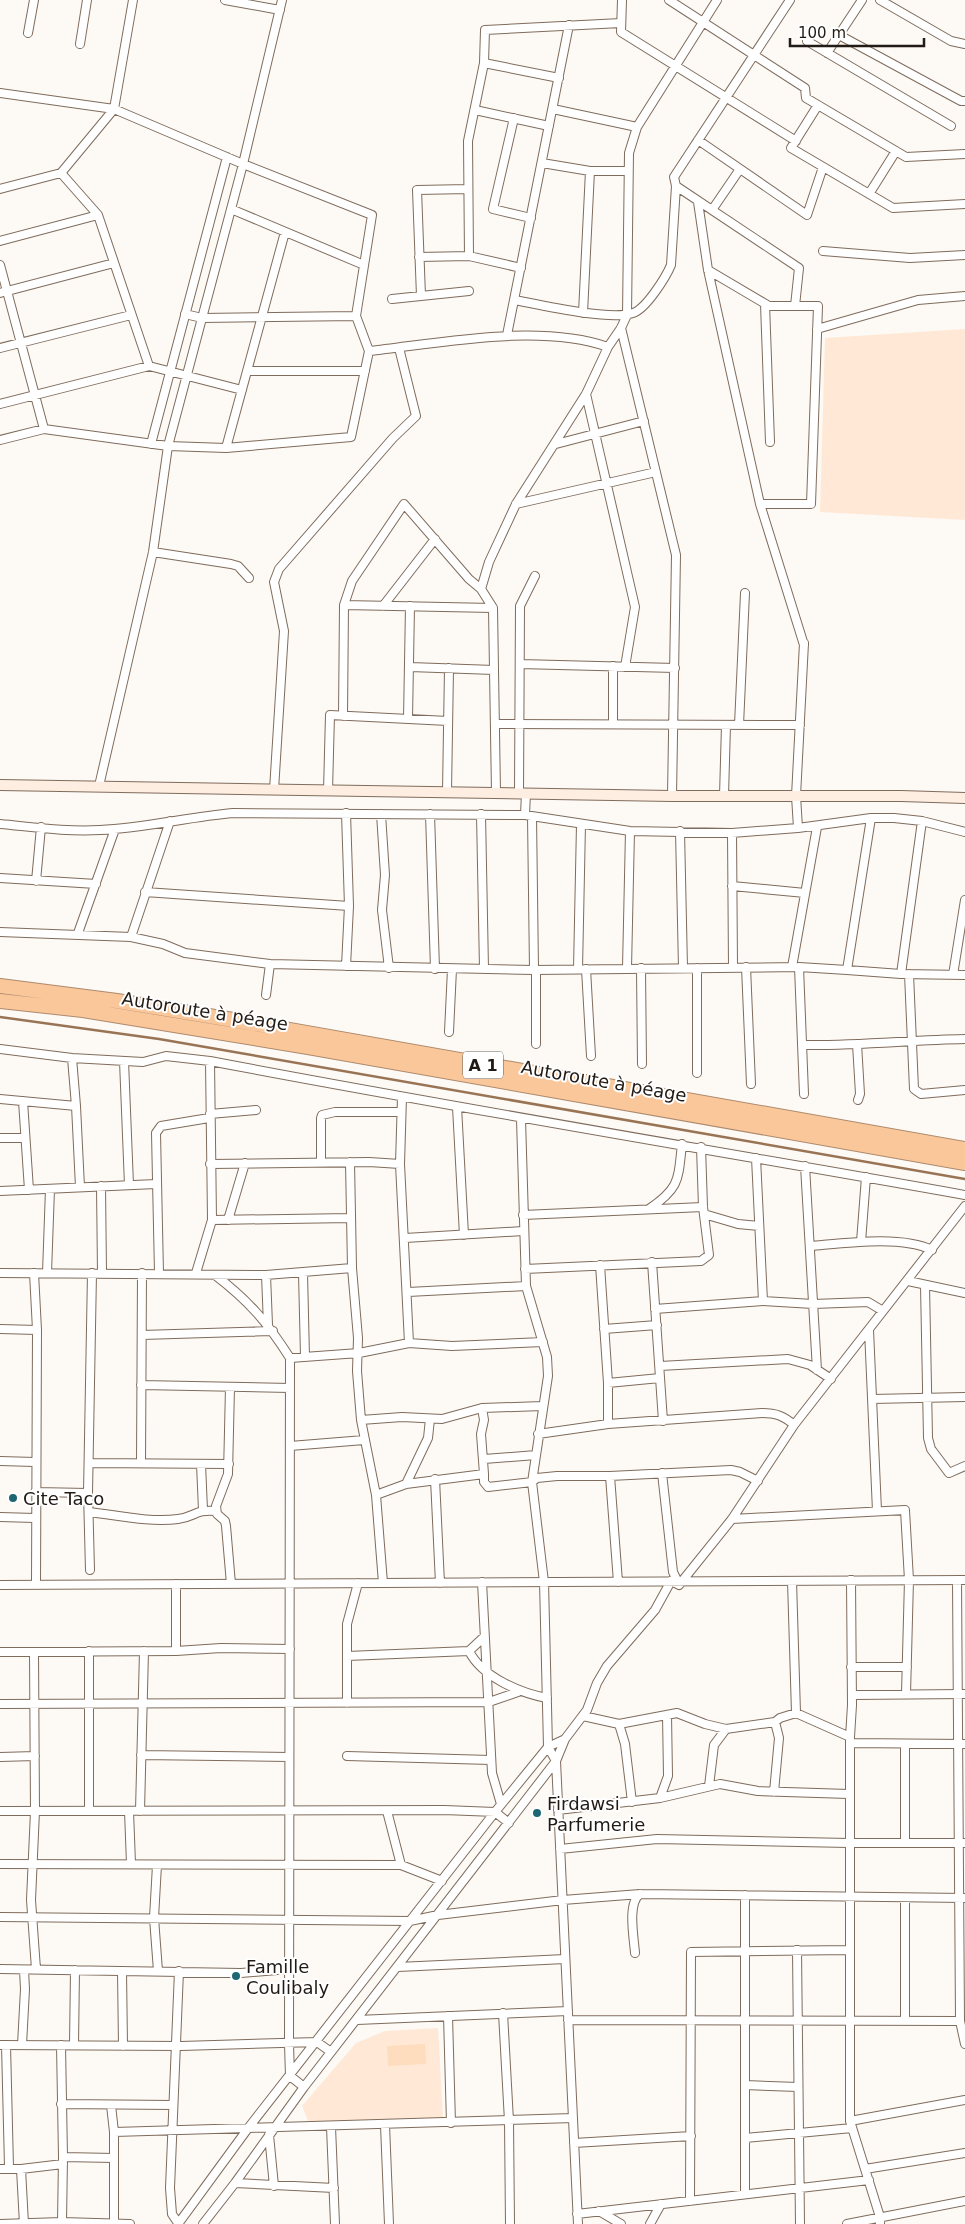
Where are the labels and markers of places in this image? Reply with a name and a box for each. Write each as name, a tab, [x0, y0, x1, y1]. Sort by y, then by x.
place label: Cite Taco	[23, 1488, 104, 1509]
marker: Cite Taco	[7, 1492, 19, 1504]
place label: Firdawsi Parfumerie	[547, 1793, 645, 1835]
marker: Firdawsi Parfumerie	[531, 1807, 543, 1819]
place label: Famille Coulibaly	[246, 1956, 329, 1998]
marker: Famille Coulibaly	[230, 1970, 242, 1982]

